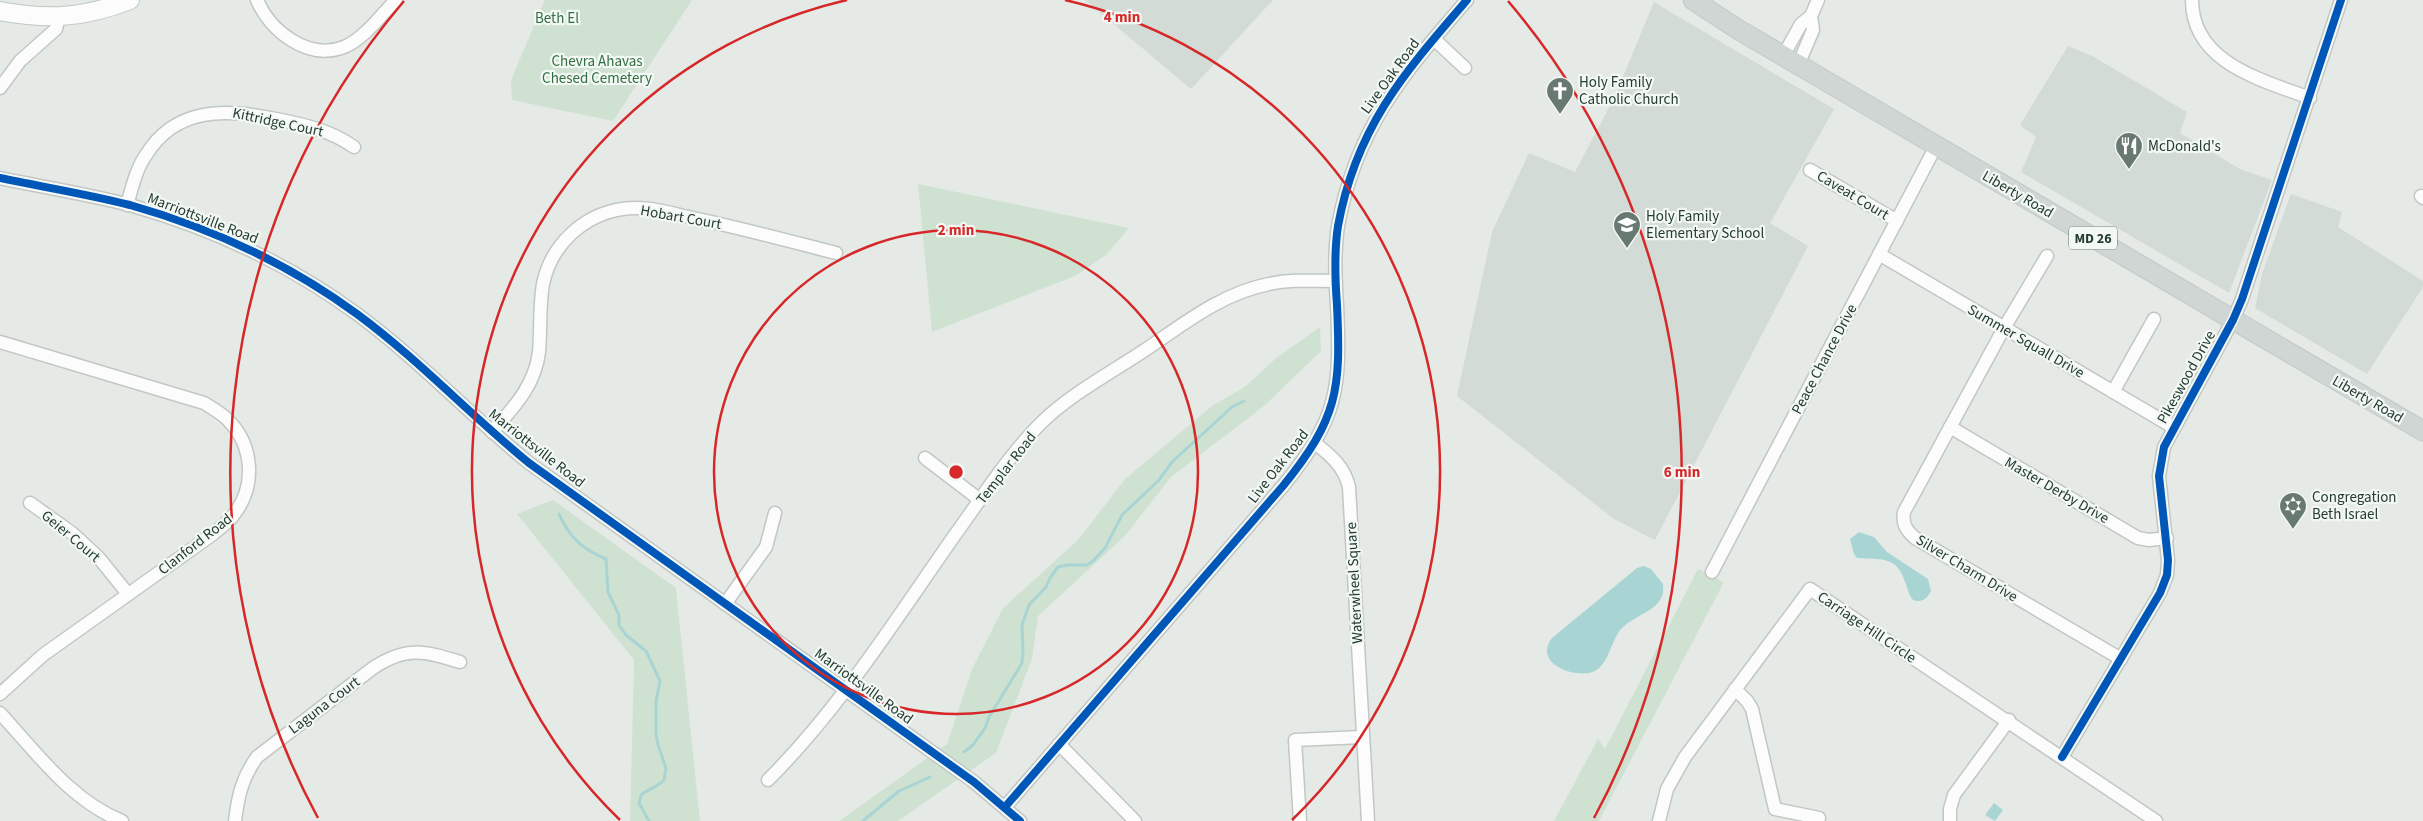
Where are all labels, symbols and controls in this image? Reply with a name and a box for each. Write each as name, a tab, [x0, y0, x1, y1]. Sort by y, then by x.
text: 4 min	[1104, 7, 1140, 28]
park label: Beth El	[535, 8, 579, 29]
street label: Live Oak Road	[1356, 34, 1425, 118]
park label: Chevra Ahavas Chesed Cemetery	[542, 51, 652, 89]
place label: Holy Family Catholic Church	[1579, 72, 1679, 110]
church icon: Holy Family Catholic Church	[1545, 76, 1575, 115]
street label: Kittridge Court	[231, 103, 325, 142]
restaurant icon: McDonald's	[2114, 131, 2144, 170]
place label: McDonald's	[2148, 136, 2221, 157]
street label: Caveat Court	[1813, 166, 1893, 225]
street label: Liberty Road	[1978, 166, 2057, 223]
street label: Marriottsville Road	[144, 188, 261, 249]
street label: Hobart Court	[639, 200, 723, 235]
place label: Holy Family Elementary School	[1646, 206, 1764, 244]
school or university icon: Holy Family Elementary School	[1612, 210, 1642, 249]
text: 2 min	[938, 220, 974, 241]
road number: MD 26	[2069, 227, 2117, 250]
street label: Summer Squall Drive	[1963, 299, 2088, 384]
street label: Peace Chance Drive	[1787, 301, 1862, 418]
street label: Pikeswood Drive	[2152, 327, 2221, 428]
street label: Liberty Road	[2328, 371, 2407, 428]
street label: Marriottsville Road	[484, 404, 589, 493]
street label: Live Oak Road	[1243, 425, 1314, 508]
street label: Templar Road	[971, 428, 1041, 509]
street label: Master Derby Drive	[2001, 452, 2113, 529]
text: 6 min	[1664, 462, 1700, 483]
centre of rings	[947, 463, 965, 481]
place label: Congregation Beth Israel	[2312, 487, 2397, 525]
synagogue icon: Congregation Beth Israel	[2278, 491, 2308, 530]
street label: Geier Court	[37, 505, 105, 567]
street label: Clanford Road	[154, 509, 237, 580]
street label: Waterwheel Square	[1341, 522, 1368, 644]
street label: Silver Charm Drive	[1912, 530, 2022, 607]
street label: Carriage Hill Circle	[1813, 587, 1920, 668]
street label: Marriottsville Road	[810, 643, 917, 729]
street label: Laguna Court	[284, 672, 364, 739]

